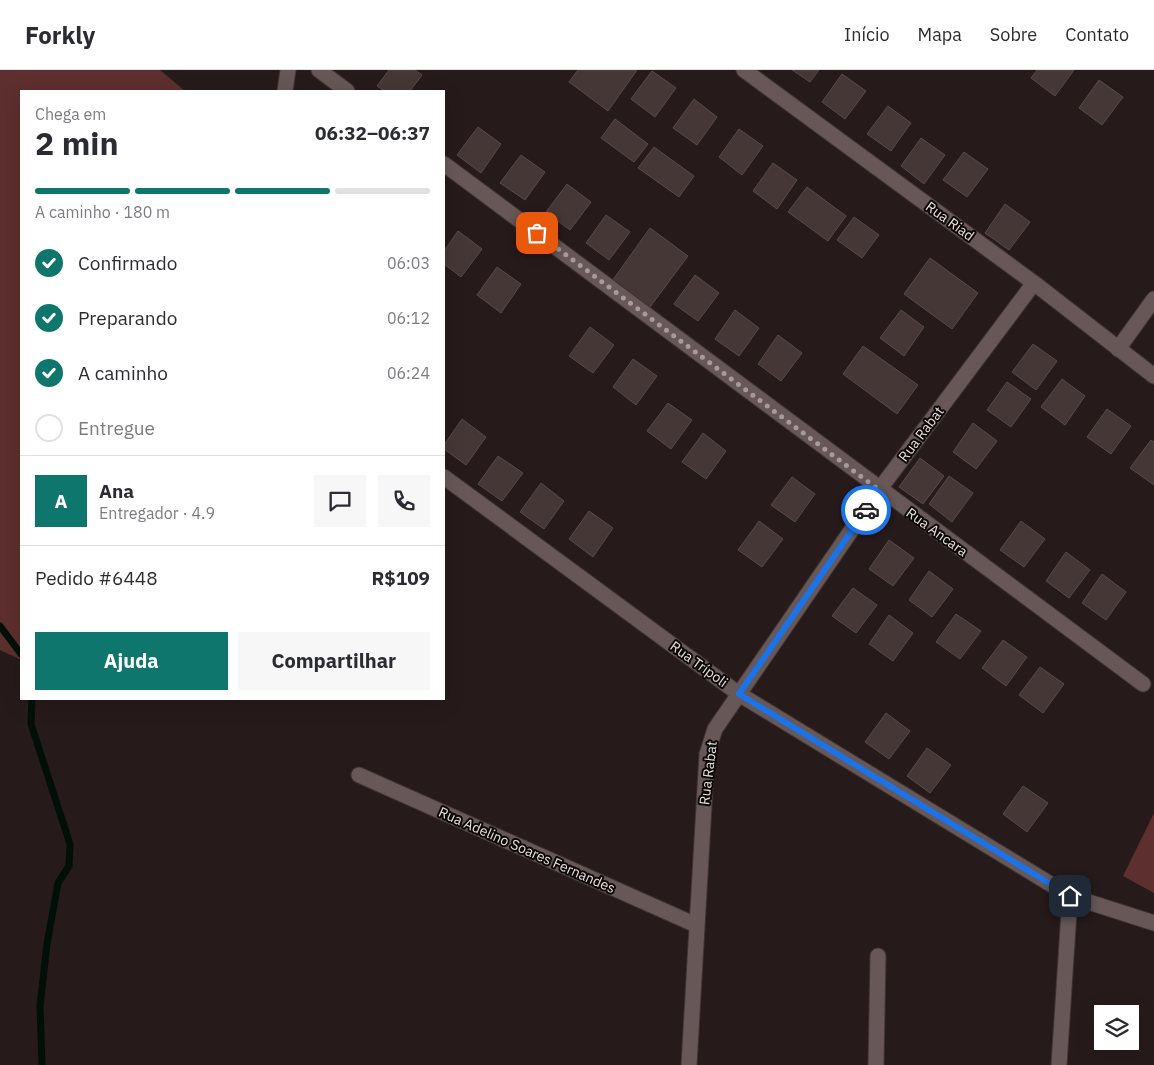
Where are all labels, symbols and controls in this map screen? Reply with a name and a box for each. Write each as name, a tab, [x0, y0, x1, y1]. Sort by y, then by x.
text: Forkly	[25, 19, 95, 51]
text: Início	[844, 23, 890, 46]
text: Mapa	[918, 23, 962, 46]
text: Sobre	[990, 23, 1037, 46]
text: Contato	[1065, 23, 1129, 46]
text: Chega em	[35, 104, 106, 124]
text: 06:32–06:37	[315, 121, 430, 145]
text: 2 min	[35, 122, 119, 164]
street label: Rua Riad	[922, 197, 978, 245]
text: A caminho · 180 m	[35, 202, 170, 222]
pin	[516, 212, 558, 254]
icon: bag	[523, 219, 551, 247]
icon: check	[35, 249, 63, 277]
text: Confirmado	[78, 251, 177, 275]
text: 06:03	[387, 253, 430, 273]
icon: check	[35, 304, 63, 332]
text: Preparando	[78, 306, 177, 330]
text: 06:12	[387, 308, 430, 328]
icon: check	[35, 359, 63, 387]
text: A caminho	[78, 361, 168, 385]
text: 06:24	[387, 363, 430, 383]
street label: Rua Rabat	[894, 403, 948, 465]
text: Entregue	[78, 416, 155, 440]
button: chat	[314, 475, 366, 527]
button: phone	[378, 475, 430, 527]
text: Ana	[99, 479, 134, 503]
courier	[841, 485, 891, 535]
text: A	[54, 489, 68, 513]
icon: car	[852, 496, 880, 524]
text: Entregador · 4.9	[99, 503, 215, 523]
street label: Rua Ancara	[903, 504, 972, 561]
text: Pedido #6448	[35, 566, 158, 590]
text: R$109	[372, 566, 430, 590]
button: Ajuda	[35, 632, 228, 690]
button: Compartilhar	[238, 632, 430, 690]
street label: Rua Trípoli	[667, 637, 731, 691]
street label: Rua Rabat	[695, 740, 721, 806]
street label: Rua Adelino Soares Fernandes	[436, 803, 618, 897]
pin	[1049, 875, 1091, 917]
icon: home	[1056, 882, 1084, 910]
map controls	[1094, 1005, 1139, 1050]
button: layers	[1094, 1005, 1139, 1050]

